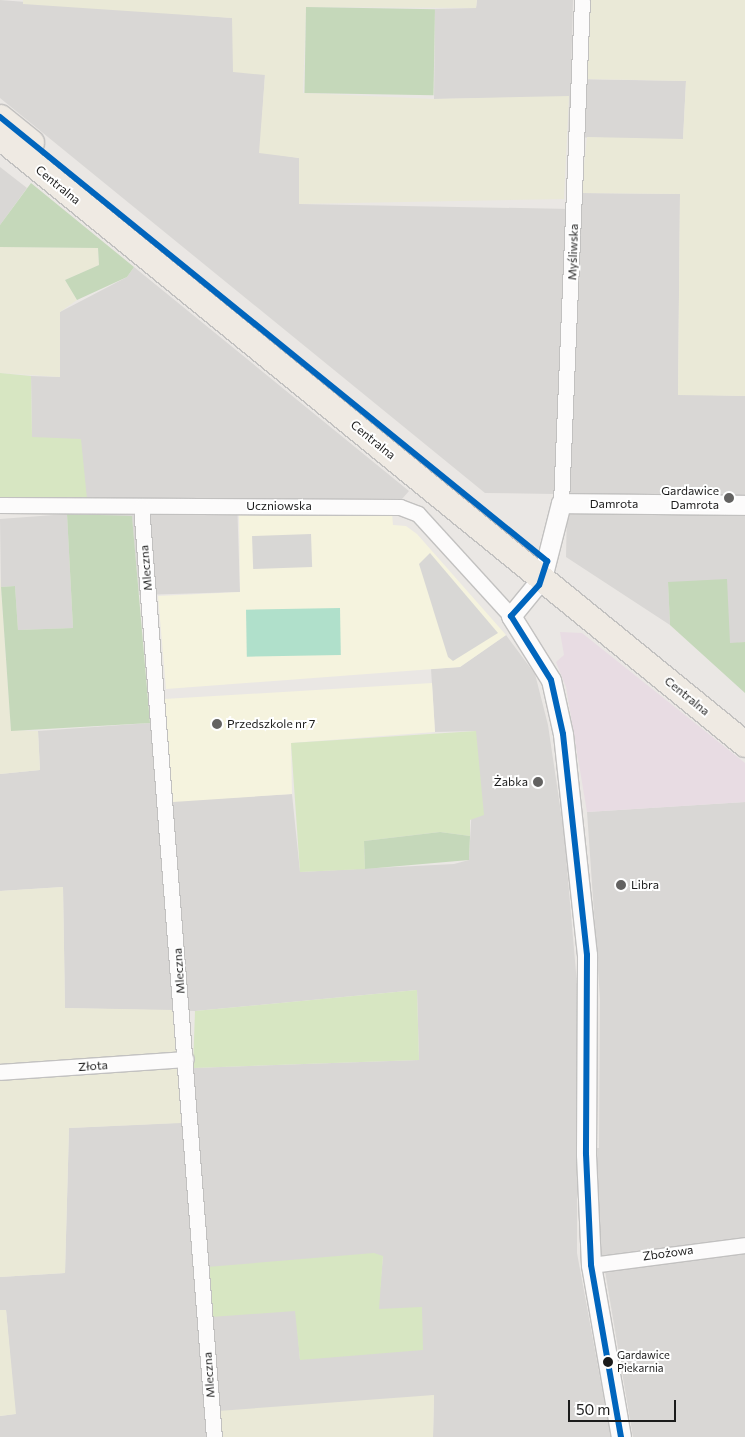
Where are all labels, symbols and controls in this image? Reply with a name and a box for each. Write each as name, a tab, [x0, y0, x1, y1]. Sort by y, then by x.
street label: Centralna	[33, 163, 83, 207]
street label: Myśliwska	[565, 223, 581, 281]
street label: Centralna	[348, 418, 398, 462]
place label: Gardawice Damrota	[661, 484, 719, 512]
marker: Gardawice Damrota	[723, 492, 735, 504]
street label: Damrota	[590, 497, 638, 511]
street label: Uczniowska	[246, 499, 312, 513]
street label: Mleczna	[137, 545, 155, 591]
street label: Centralna	[662, 674, 712, 718]
place label: Przedszkole nr 7	[227, 717, 315, 731]
marker: Przedszkole nr 7	[211, 718, 223, 730]
place label: Żabka	[494, 775, 528, 789]
marker: Żabka	[532, 776, 544, 788]
place label: Libra	[631, 878, 659, 892]
marker: Libra	[615, 879, 627, 891]
street label: Mleczna	[170, 948, 188, 994]
street label: Złota	[78, 1058, 108, 1074]
street label: Zbożowa	[642, 1242, 694, 1264]
place label: Gardawice Piekarnia	[617, 1349, 670, 1375]
street label: Mleczna	[200, 1352, 218, 1398]
marker: Gardawice Piekarnia	[603, 1357, 613, 1367]
scale bar	[570, 1390, 678, 1422]
text: 50 m	[576, 1400, 610, 1418]

